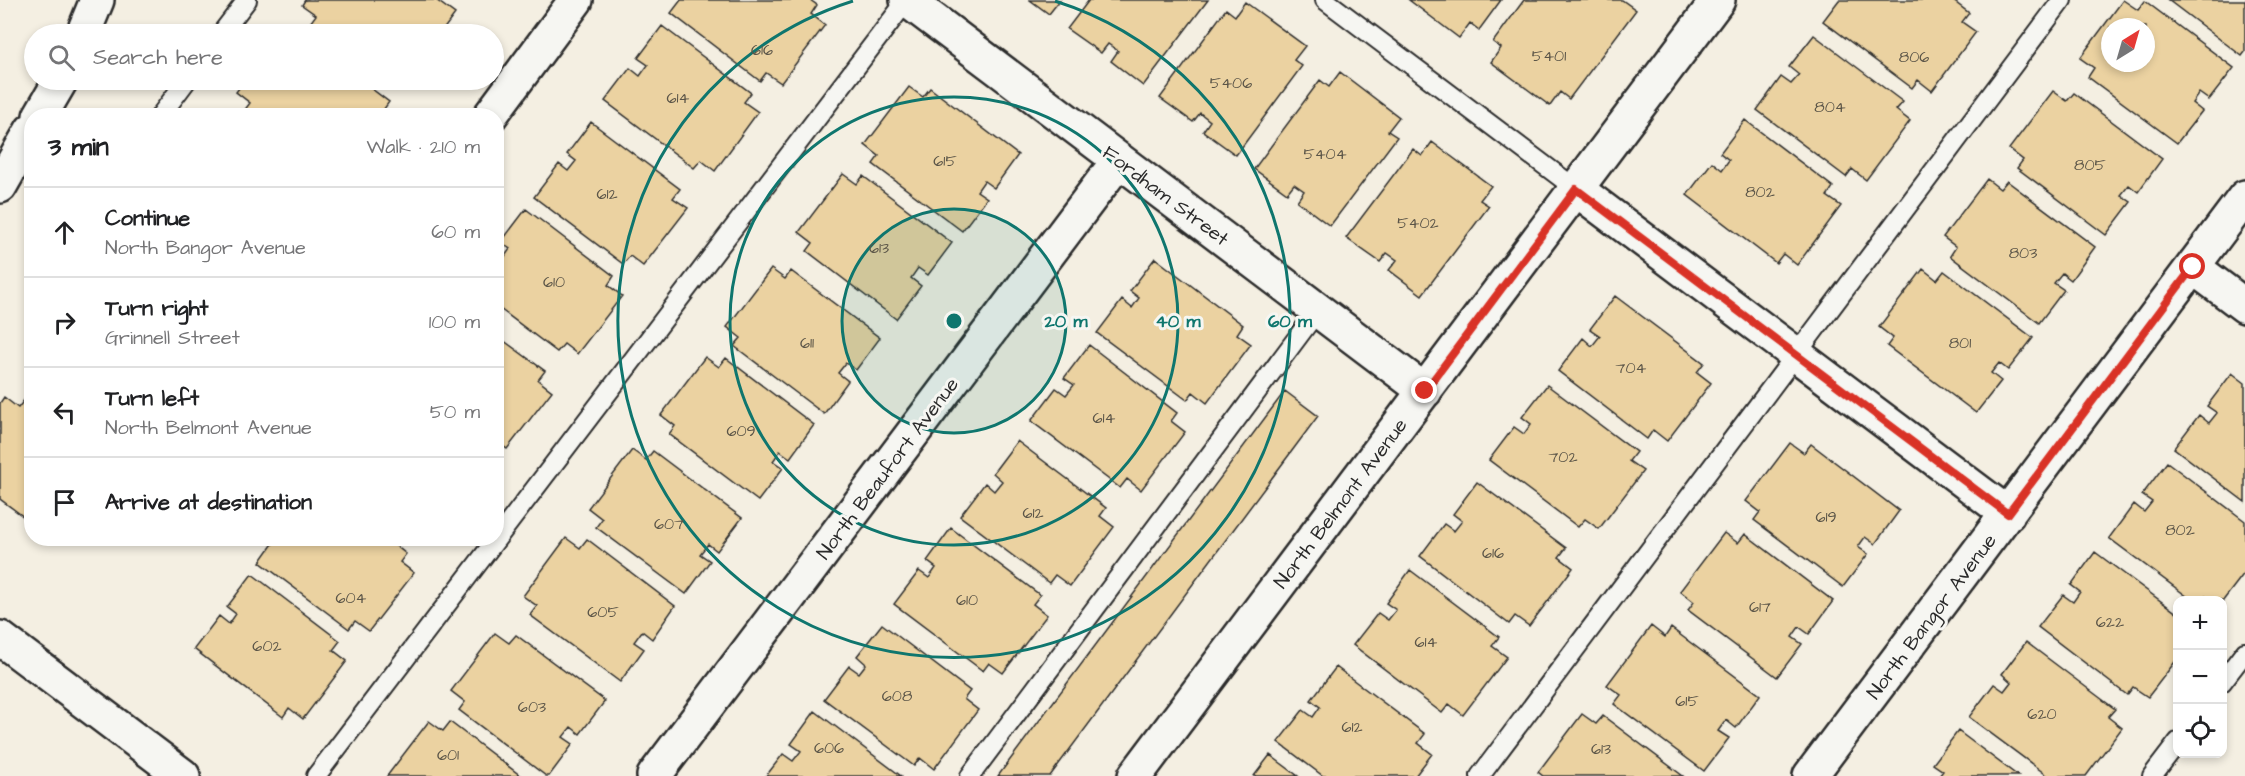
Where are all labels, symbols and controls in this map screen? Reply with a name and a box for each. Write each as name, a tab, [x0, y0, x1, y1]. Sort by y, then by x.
north arrow	[2101, 18, 2155, 72]
search box	[24, 24, 504, 90]
house number: 616	[751, 39, 773, 61]
icon: search	[45, 41, 78, 74]
text: Search here	[93, 42, 223, 73]
house number: 5401	[1532, 45, 1566, 67]
house number: 806	[1899, 46, 1929, 68]
house number: 5406	[1210, 72, 1252, 94]
house number: 614	[667, 87, 690, 109]
house number: 804	[1814, 96, 1846, 118]
text: 3 min	[48, 129, 109, 165]
text: Walk · 210 m	[367, 133, 480, 161]
street label: Fordham Street	[1096, 139, 1234, 253]
house number: 5404	[1303, 143, 1347, 165]
house number: 615	[933, 150, 957, 172]
house number: 805	[2074, 154, 2107, 176]
house number: 802	[1745, 181, 1775, 203]
house number: 612	[596, 183, 618, 205]
text: Continue	[105, 203, 190, 234]
house number: 5402	[1397, 212, 1439, 234]
icon: ahead	[48, 216, 81, 249]
text: 60 m	[431, 218, 480, 246]
text: North Bangor Avenue	[105, 234, 306, 262]
house number: 613	[869, 237, 889, 259]
house number: 803	[2009, 242, 2037, 264]
route start	[2179, 253, 2205, 279]
house number: 610	[543, 271, 565, 293]
text: Turn right	[105, 293, 208, 324]
icon: right	[48, 306, 81, 339]
text: 100 m	[429, 308, 480, 336]
text: 20 m	[1044, 309, 1088, 334]
text: 40 m	[1156, 309, 1201, 334]
text: 60 m	[1268, 309, 1313, 334]
centre of rings	[944, 311, 964, 331]
text: Grinnell Street	[105, 324, 240, 352]
house number: 611	[800, 332, 814, 354]
house number: 801	[1949, 332, 1971, 354]
house number: 704	[1616, 357, 1647, 379]
street label: North Beaufort Avenue	[810, 372, 966, 565]
route end	[1411, 377, 1437, 403]
text: Turn left	[105, 383, 199, 414]
icon: left	[48, 396, 81, 429]
text: 50 m	[430, 398, 480, 426]
house number: 614	[1093, 407, 1116, 429]
street label: North Belmont Avenue	[1267, 412, 1414, 595]
text: North Belmont Avenue	[105, 414, 312, 442]
house number: 609	[726, 420, 756, 442]
house number: 702	[1548, 446, 1578, 468]
icon: arrive	[48, 486, 81, 519]
text: Arrive at destination	[105, 487, 312, 518]
house number: 612	[1022, 502, 1044, 524]
house number: 619	[1815, 506, 1837, 528]
house number: 607	[654, 513, 684, 535]
house number: 802	[2165, 519, 2195, 541]
street label: North Bangor Avenue	[1860, 528, 2004, 706]
house number: 616	[1482, 542, 1504, 564]
house number: 604	[335, 587, 367, 609]
house number: 610	[956, 589, 978, 611]
house number: 617	[1749, 596, 1771, 618]
map controls	[2173, 596, 2227, 758]
button: +	[2173, 596, 2227, 650]
house number: 605	[587, 601, 619, 623]
house number: 622	[2096, 611, 2124, 633]
house number: 614	[1415, 631, 1438, 653]
house number: 602	[252, 635, 282, 657]
button: −	[2173, 650, 2227, 704]
house number: 608	[882, 685, 912, 707]
house number: 615	[1675, 690, 1699, 712]
house number: 603	[518, 696, 546, 718]
house number: 620	[2027, 703, 2057, 725]
button: locate	[2173, 704, 2227, 758]
house number: 612	[1341, 716, 1363, 738]
house number: 606	[814, 737, 844, 759]
house number: 613	[1591, 738, 1611, 760]
house number: 601	[437, 744, 459, 766]

